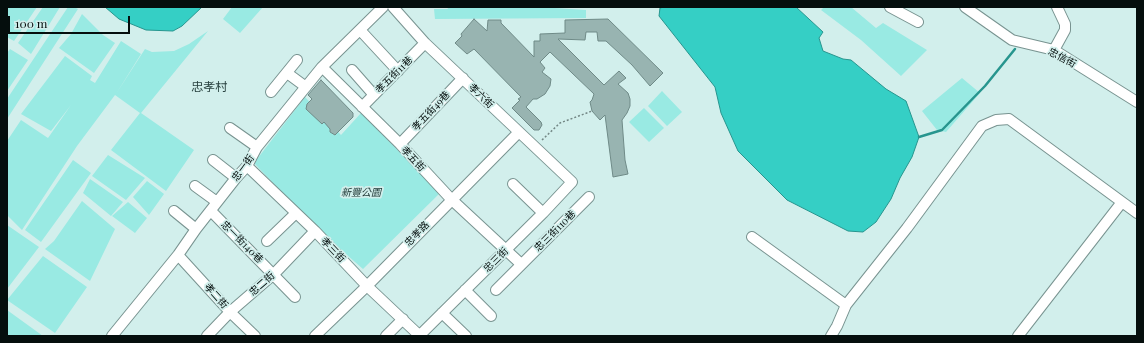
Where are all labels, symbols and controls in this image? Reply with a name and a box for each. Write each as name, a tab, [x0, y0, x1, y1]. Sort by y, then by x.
scale bar	[10, 8, 132, 34]
text: 100 m	[15, 15, 47, 31]
street label: 忠信街	[1046, 46, 1078, 70]
street label: 孝五街11巷	[373, 54, 415, 96]
district label: 忠孝村	[191, 80, 227, 94]
street label: 孝六街	[466, 81, 496, 111]
street label: 孝五街49巷	[410, 89, 452, 133]
street label: 孝五街	[398, 144, 428, 174]
street label: 忠一街	[229, 152, 257, 184]
park label: 新豐公園	[341, 187, 381, 199]
street label: 忠三街110巷	[532, 208, 578, 254]
street label: 忠一街140巷	[218, 218, 266, 266]
street label: 忠孝路	[402, 219, 432, 249]
street label: 孝三街	[318, 235, 348, 265]
street label: 忠三街	[481, 245, 511, 275]
street label: 忠二街	[247, 270, 277, 298]
street label: 孝二街	[202, 281, 230, 311]

